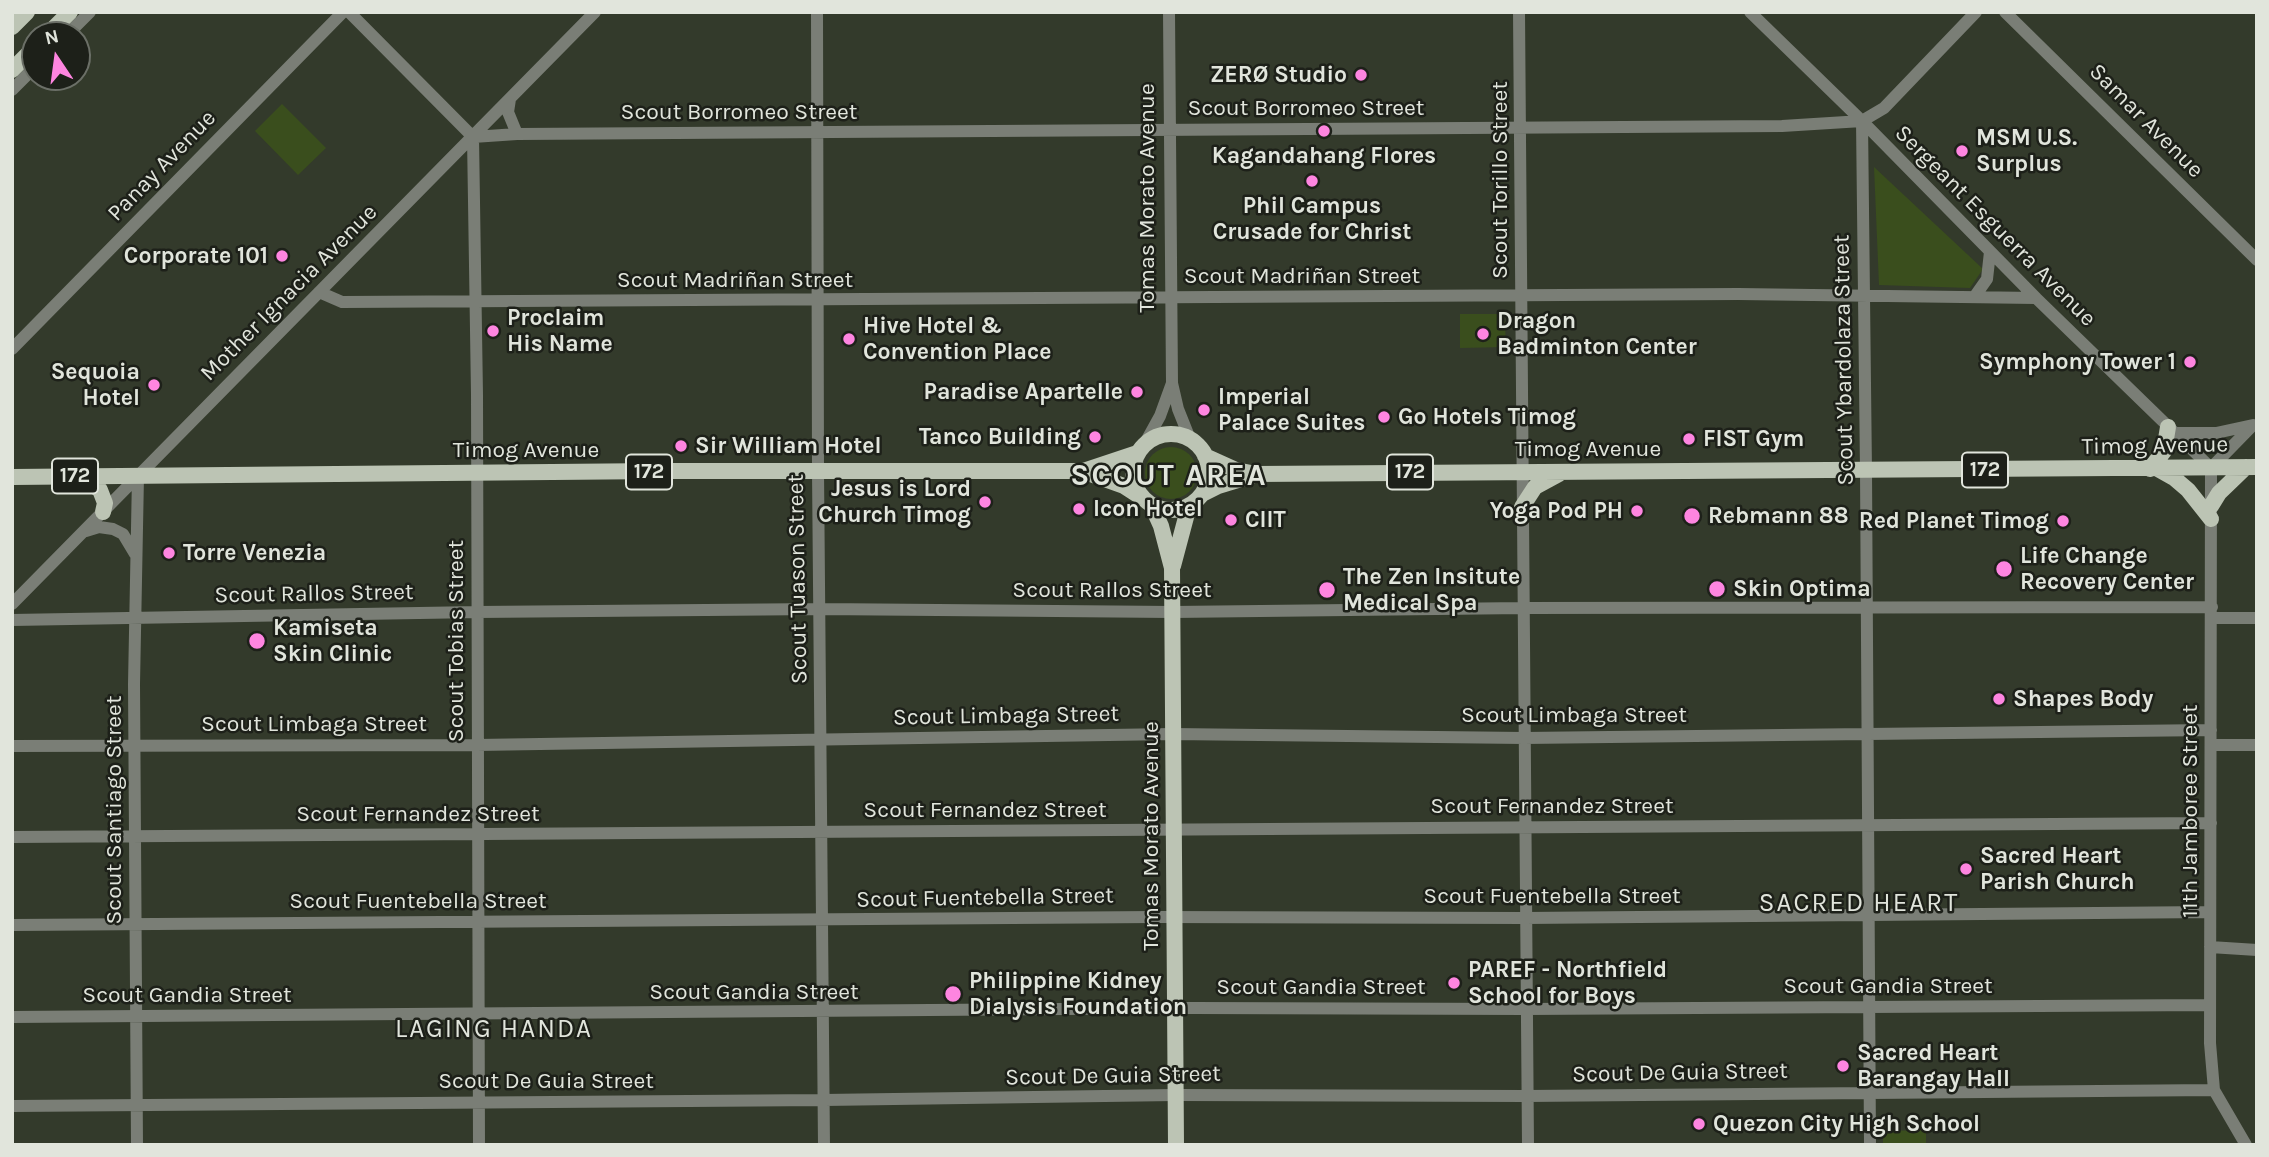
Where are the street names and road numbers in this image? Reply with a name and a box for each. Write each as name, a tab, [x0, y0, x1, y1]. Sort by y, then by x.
street label: Samar Avenue	[2083, 58, 2209, 184]
street label: Scout Torillo Street	[1486, 81, 1514, 279]
street label: Tomas Morato Avenue	[1133, 83, 1161, 313]
street label: Scout Borromeo Street	[1188, 94, 1424, 122]
street label: Scout Borromeo Street	[621, 98, 857, 126]
street label: Panay Avenue	[102, 105, 222, 227]
street label: Sergeant Esguerra Avenue	[1889, 120, 2101, 332]
street label: Mother Ignacia Avenue	[195, 199, 383, 387]
street label: Scout Ybardolaza Street	[1828, 234, 1860, 486]
street label: Scout Madriñan Street	[1184, 262, 1420, 290]
street label: Scout Madriñan Street	[617, 266, 853, 294]
street label: Timog Avenue	[2081, 431, 2229, 461]
street label: Timog Avenue	[1515, 435, 1661, 463]
street label: Timog Avenue	[453, 436, 599, 464]
road number: 172	[1962, 452, 2008, 488]
road number: 172	[626, 454, 672, 490]
road number: 172	[1387, 454, 1433, 490]
road number: 172	[52, 458, 98, 494]
street label: Scout Tuason Street	[782, 474, 814, 684]
street label: Scout Tobias Street	[442, 540, 470, 742]
street label: Scout Rallos Street	[1012, 576, 1212, 604]
street label: Scout Rallos Street	[214, 578, 414, 610]
street label: Scout Santiago Street	[100, 695, 128, 925]
street label: Scout Limbaga Street	[893, 700, 1119, 732]
street label: Scout Limbaga Street	[1461, 701, 1687, 729]
street label: 11th Jamboree Street	[2176, 704, 2204, 918]
street label: Scout Limbaga Street	[201, 710, 427, 738]
street label: Tomas Morato Avenue	[1137, 721, 1165, 951]
street label: Scout Fernandez Street	[1430, 792, 1674, 820]
street label: Scout Fernandez Street	[863, 796, 1107, 824]
street label: Scout Fernandez Street	[296, 800, 540, 828]
street label: Scout Fuentebella Street	[856, 882, 1114, 914]
street label: Scout Fuentebella Street	[1423, 882, 1681, 910]
street label: Scout Fuentebella Street	[289, 887, 547, 915]
street label: Scout Gandia Street	[1783, 972, 1993, 1000]
street label: Scout Gandia Street	[1216, 973, 1426, 1001]
street label: Scout Gandia Street	[649, 978, 859, 1006]
street label: Scout Gandia Street	[82, 981, 292, 1009]
street label: Scout De Guia Street	[1572, 1057, 1788, 1089]
street label: Scout De Guia Street	[1005, 1060, 1221, 1092]
street label: Scout De Guia Street	[438, 1067, 654, 1095]

